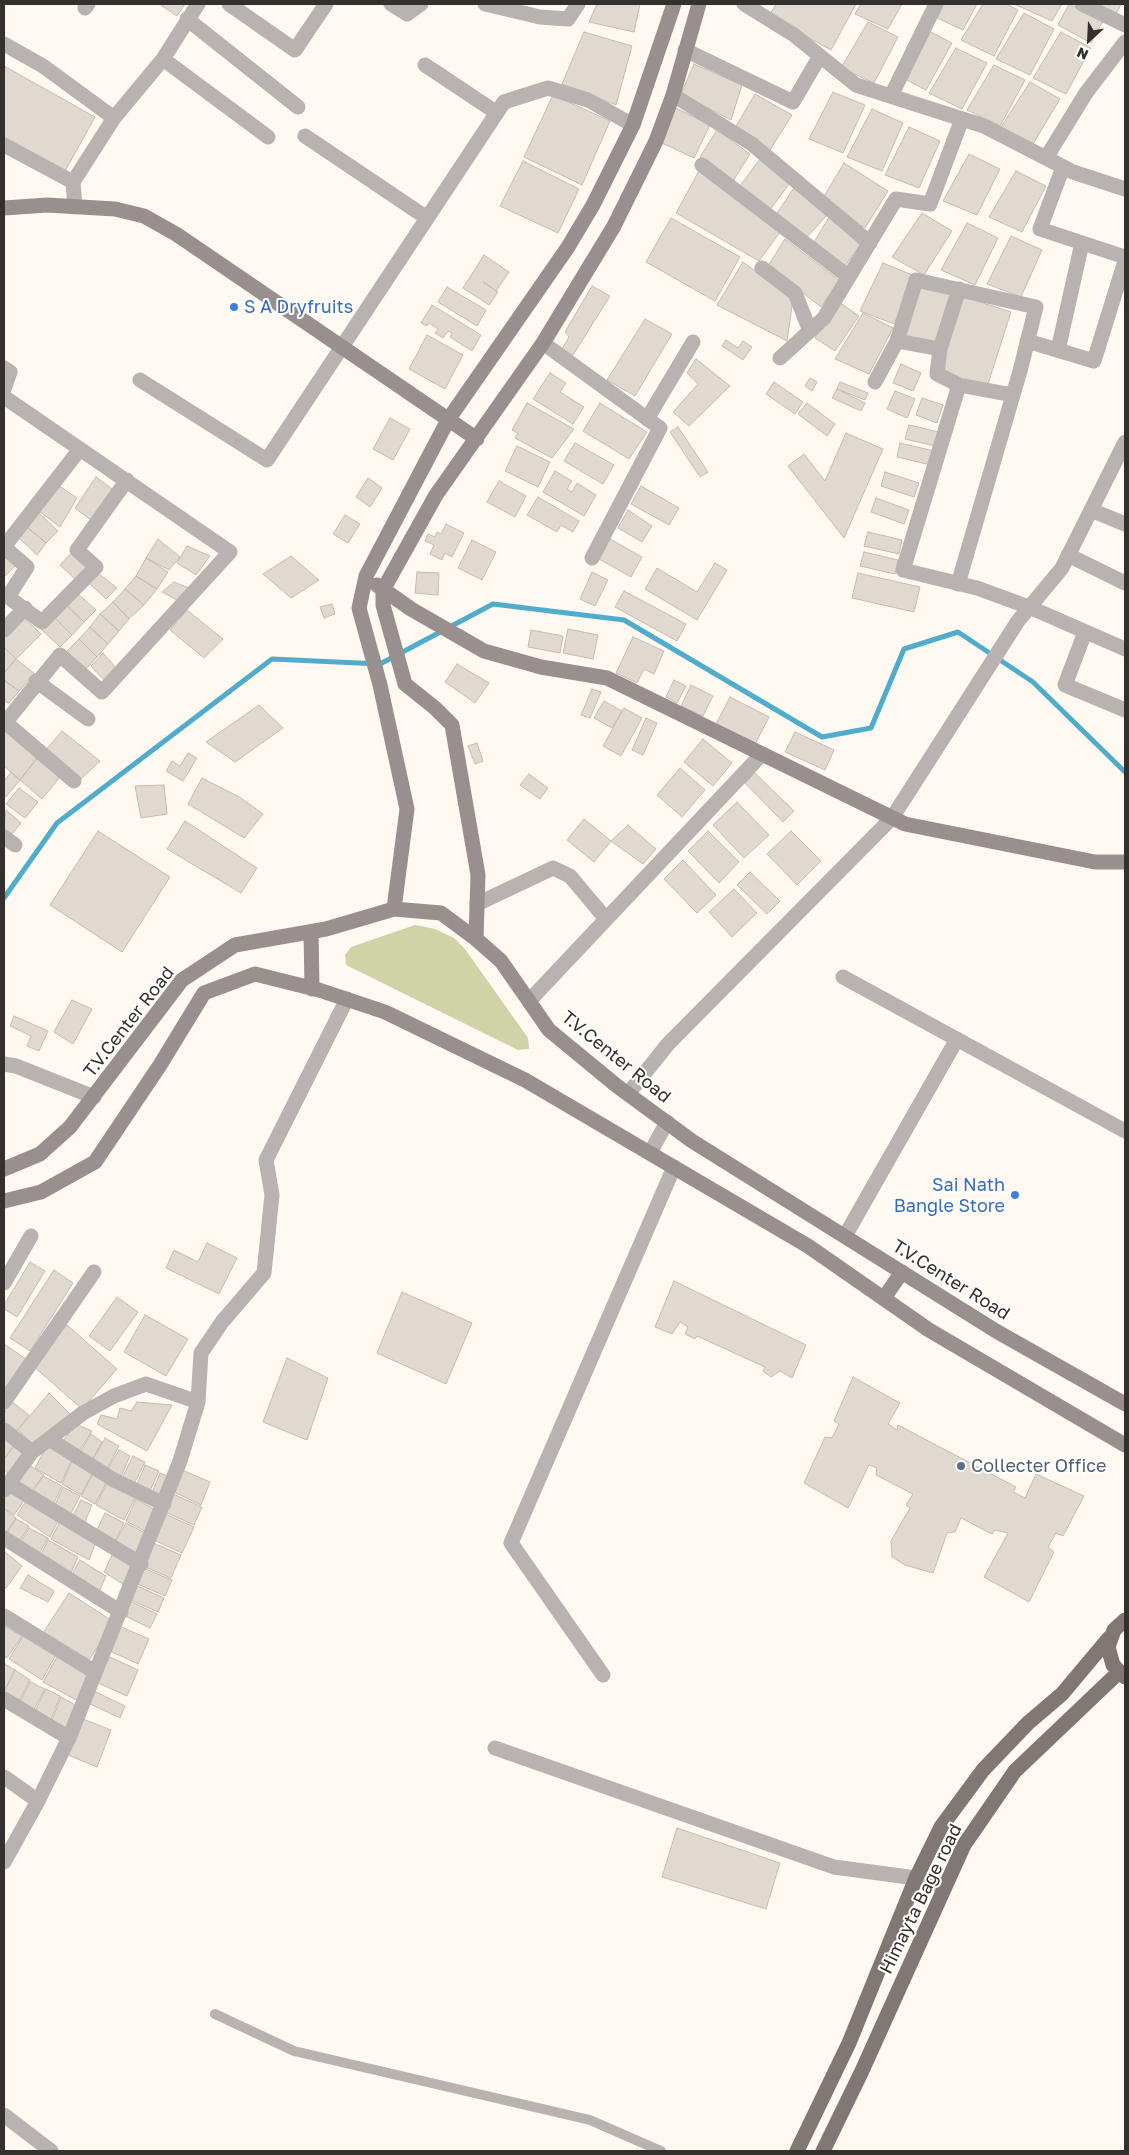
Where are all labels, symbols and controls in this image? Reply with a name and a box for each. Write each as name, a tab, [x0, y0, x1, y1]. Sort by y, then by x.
north arrow	[1064, 15, 1114, 65]
text: N	[1074, 44, 1091, 64]
place label: S A Dryfruits	[244, 296, 353, 318]
marker: S A Dryfruits	[228, 301, 240, 313]
street label: T.V.Center Road	[79, 962, 179, 1082]
street label: T.V.Center Road	[557, 1006, 675, 1108]
place label: Sai Nath Bangle Store	[894, 1174, 1005, 1216]
marker: Sai Nath Bangle Store	[1009, 1189, 1021, 1201]
street label: T.V.Center Road	[888, 1235, 1014, 1325]
place label: Collecter Office	[971, 1455, 1107, 1477]
marker: Collecter Office	[955, 1460, 967, 1472]
street label: Himayta Bage road	[875, 1821, 967, 1977]

